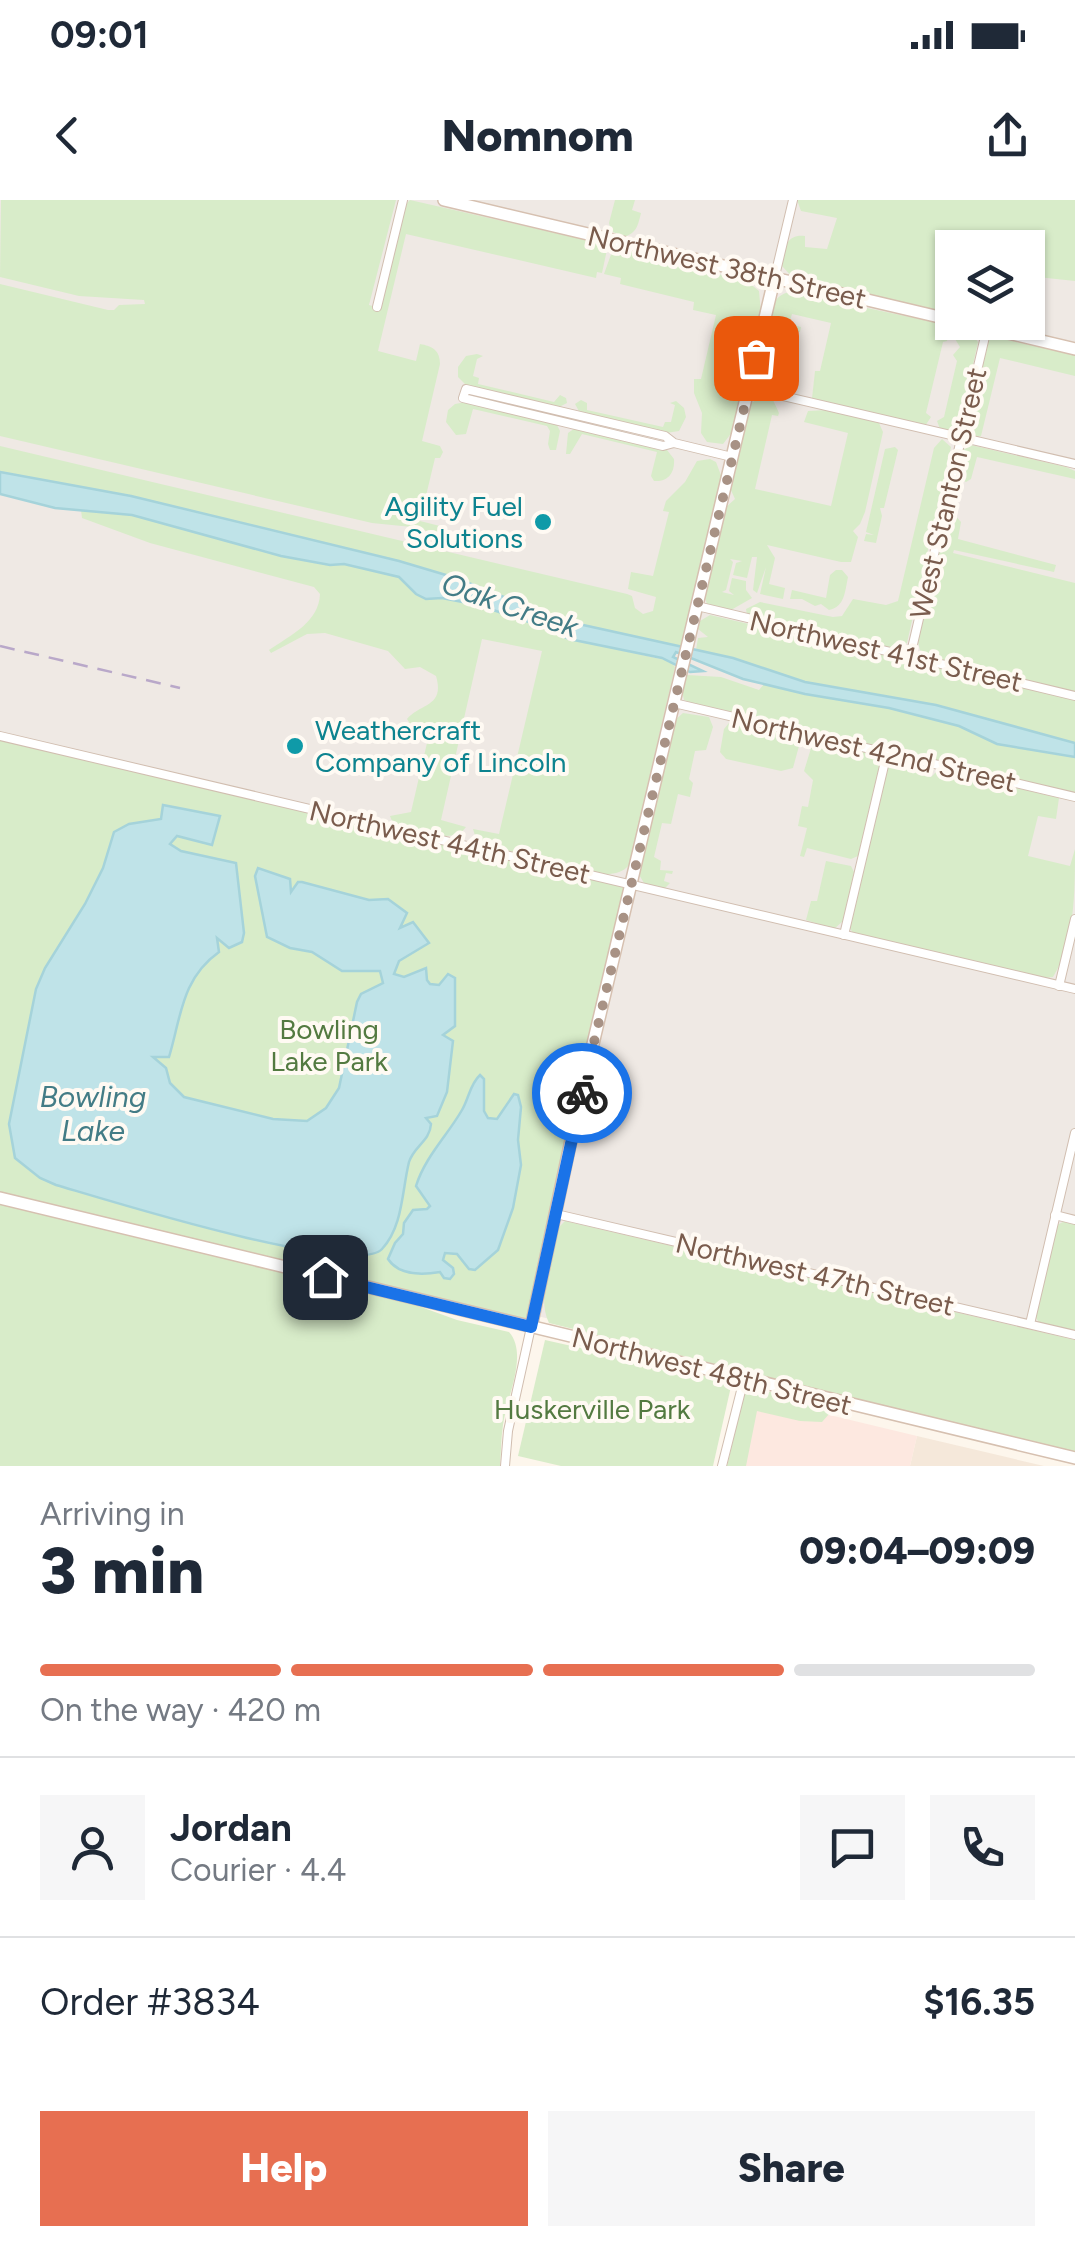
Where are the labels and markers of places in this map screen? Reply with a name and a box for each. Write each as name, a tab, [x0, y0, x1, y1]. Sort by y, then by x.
pin	[714, 316, 799, 401]
place label: Agility Fuel Solutions	[384, 489, 523, 555]
marker: Agility Fuel Solutions	[532, 511, 554, 533]
place label: Weathercraft Company of Lincoln	[315, 713, 566, 779]
marker: Weathercraft Company of Lincoln	[284, 735, 306, 757]
pin	[283, 1235, 368, 1320]

